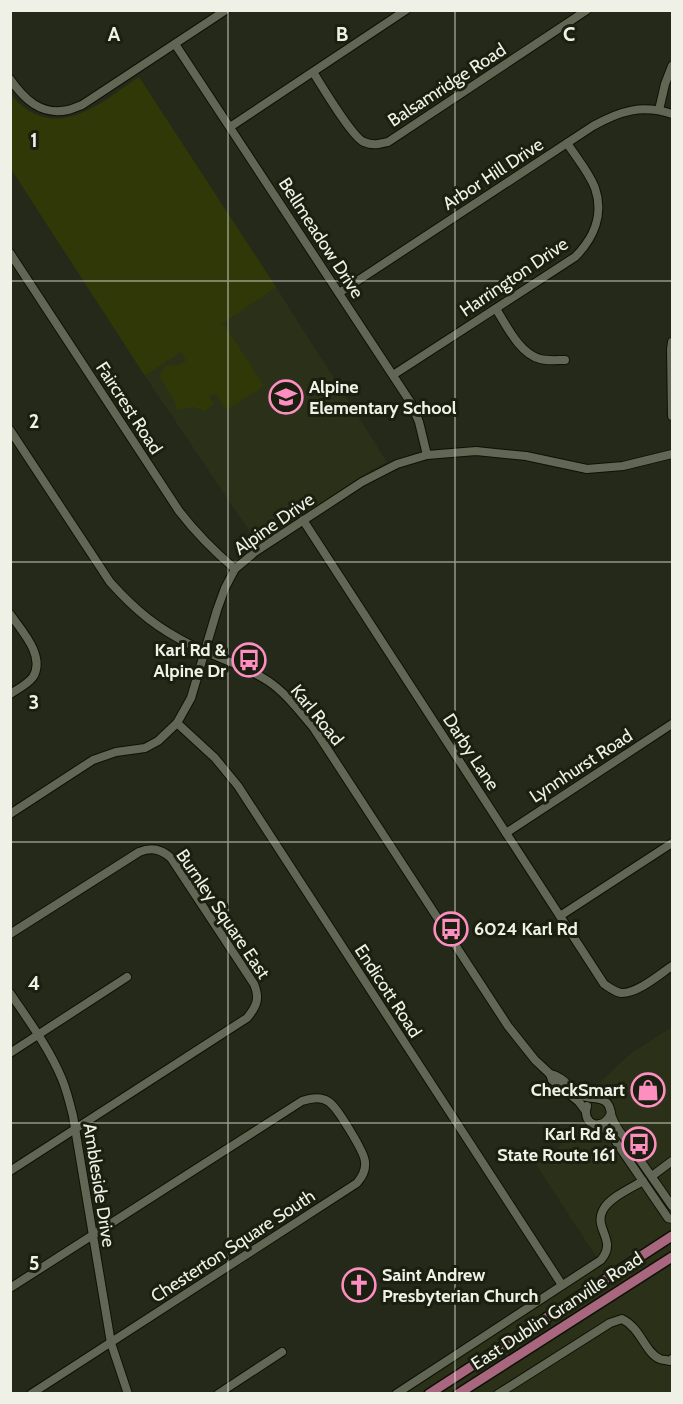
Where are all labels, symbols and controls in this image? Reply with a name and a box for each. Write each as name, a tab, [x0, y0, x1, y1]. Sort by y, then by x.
text: A	[108, 22, 121, 46]
text: B	[336, 22, 348, 46]
text: C	[563, 22, 575, 46]
street label: Balsamridge Road	[384, 39, 510, 131]
text: 1	[30, 128, 38, 152]
street label: Arbor Hill Drive	[438, 133, 548, 215]
street label: Bellmeadow Drive	[274, 174, 368, 302]
street label: Harrington Drive	[456, 233, 572, 321]
street label: Faircrest Road	[91, 358, 167, 458]
place label: Alpine Elementary School	[309, 376, 457, 419]
school or university icon: Alpine Elementary School	[268, 379, 304, 415]
text: 2	[29, 409, 39, 433]
street label: Alpine Drive	[230, 488, 318, 560]
place label: Karl Rd & Alpine Dr	[154, 639, 227, 682]
bus stop icon: Karl Rd & Alpine Dr	[231, 642, 267, 678]
street label: Karl Road	[286, 680, 348, 750]
text: 3	[29, 690, 39, 714]
street label: Darby Lane	[438, 709, 504, 795]
street label: Lynnhurst Road	[525, 725, 637, 807]
street label: Burnley Square East	[171, 845, 275, 983]
bus stop icon: 6024 Karl Rd	[433, 911, 469, 947]
place label: 6024 Karl Rd	[474, 918, 578, 940]
street label: Endicott Road	[350, 940, 426, 1042]
text: 4	[28, 971, 40, 995]
shop icon: CheckSmart	[630, 1072, 666, 1108]
place label: CheckSmart	[531, 1079, 625, 1101]
street label: Ambleside Drive	[78, 1121, 120, 1249]
place label: Karl Rd & State Route 161	[497, 1123, 617, 1166]
bus stop icon: Karl Rd & State Route 161	[621, 1126, 657, 1162]
street label: Chesterton Square South	[147, 1185, 319, 1307]
street label: East Dublin Granville Road	[467, 1247, 647, 1375]
text: 5	[29, 1251, 39, 1275]
place label: Saint Andrew Presbyterian Church	[382, 1264, 538, 1307]
church icon: Saint Andrew Presbyterian Church	[341, 1267, 377, 1303]

